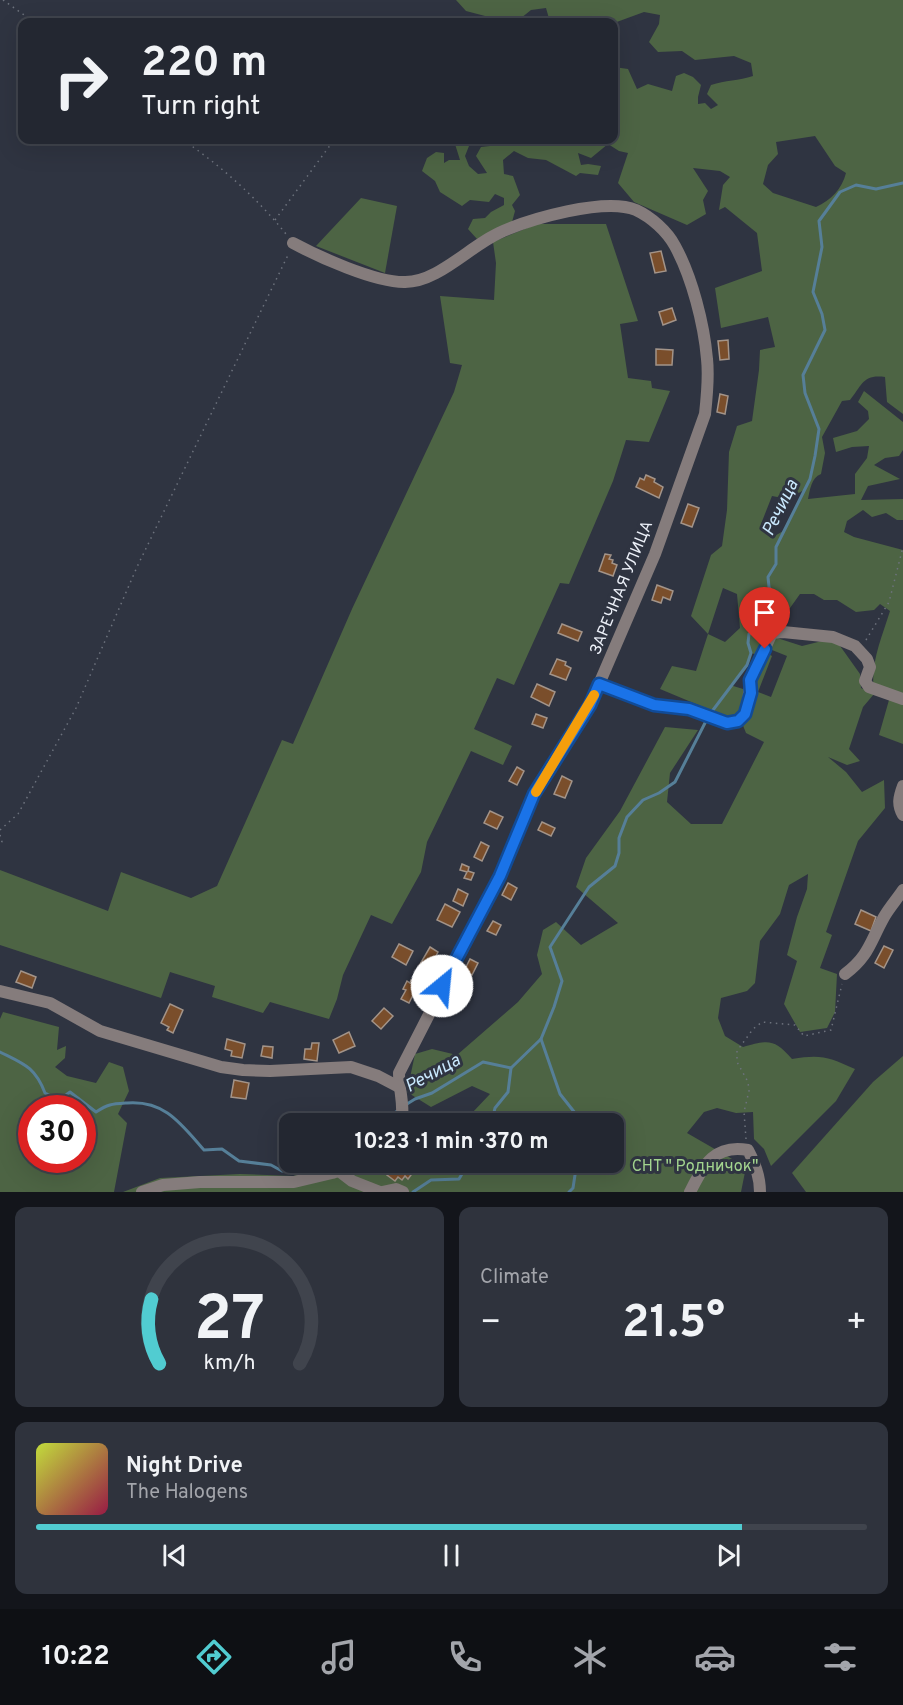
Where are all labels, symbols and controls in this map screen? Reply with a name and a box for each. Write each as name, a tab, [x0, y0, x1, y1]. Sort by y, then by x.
text: 220 m	[141, 38, 267, 91]
icon: right	[42, 42, 120, 120]
text: Turn right	[141, 90, 260, 124]
water label: Речица	[758, 475, 805, 540]
street label: ЗАРЕЧНАЯ УЛИЦА	[586, 518, 658, 658]
pin	[739, 587, 790, 649]
icon: arrive	[748, 596, 781, 629]
position arrow	[410, 954, 474, 1018]
water label: Речица	[401, 1049, 465, 1099]
speed limit sign: 30	[18, 1095, 96, 1173]
text: 10:23 · 1 min · 370 m	[355, 1129, 548, 1156]
park label: СНТ " Родничок"	[632, 1157, 758, 1177]
text: Climate	[480, 1265, 549, 1291]
text: 27	[194, 1283, 265, 1362]
text: 21.5°	[622, 1296, 725, 1353]
text: −	[480, 1303, 501, 1345]
text: +	[846, 1303, 867, 1345]
text: km/h	[203, 1350, 256, 1377]
text: Night Drive	[126, 1453, 243, 1480]
text: The Halogens	[126, 1480, 248, 1506]
icon: previous	[158, 1539, 191, 1572]
icon: pause	[435, 1539, 468, 1572]
icon: next	[712, 1539, 745, 1572]
icon: directions	[193, 1636, 235, 1678]
icon: music	[318, 1636, 360, 1678]
icon: phone	[444, 1636, 486, 1678]
icon: climate	[569, 1636, 611, 1678]
icon: car	[694, 1636, 736, 1678]
icon: filters	[819, 1636, 861, 1678]
text: 10:22	[42, 1640, 110, 1674]

